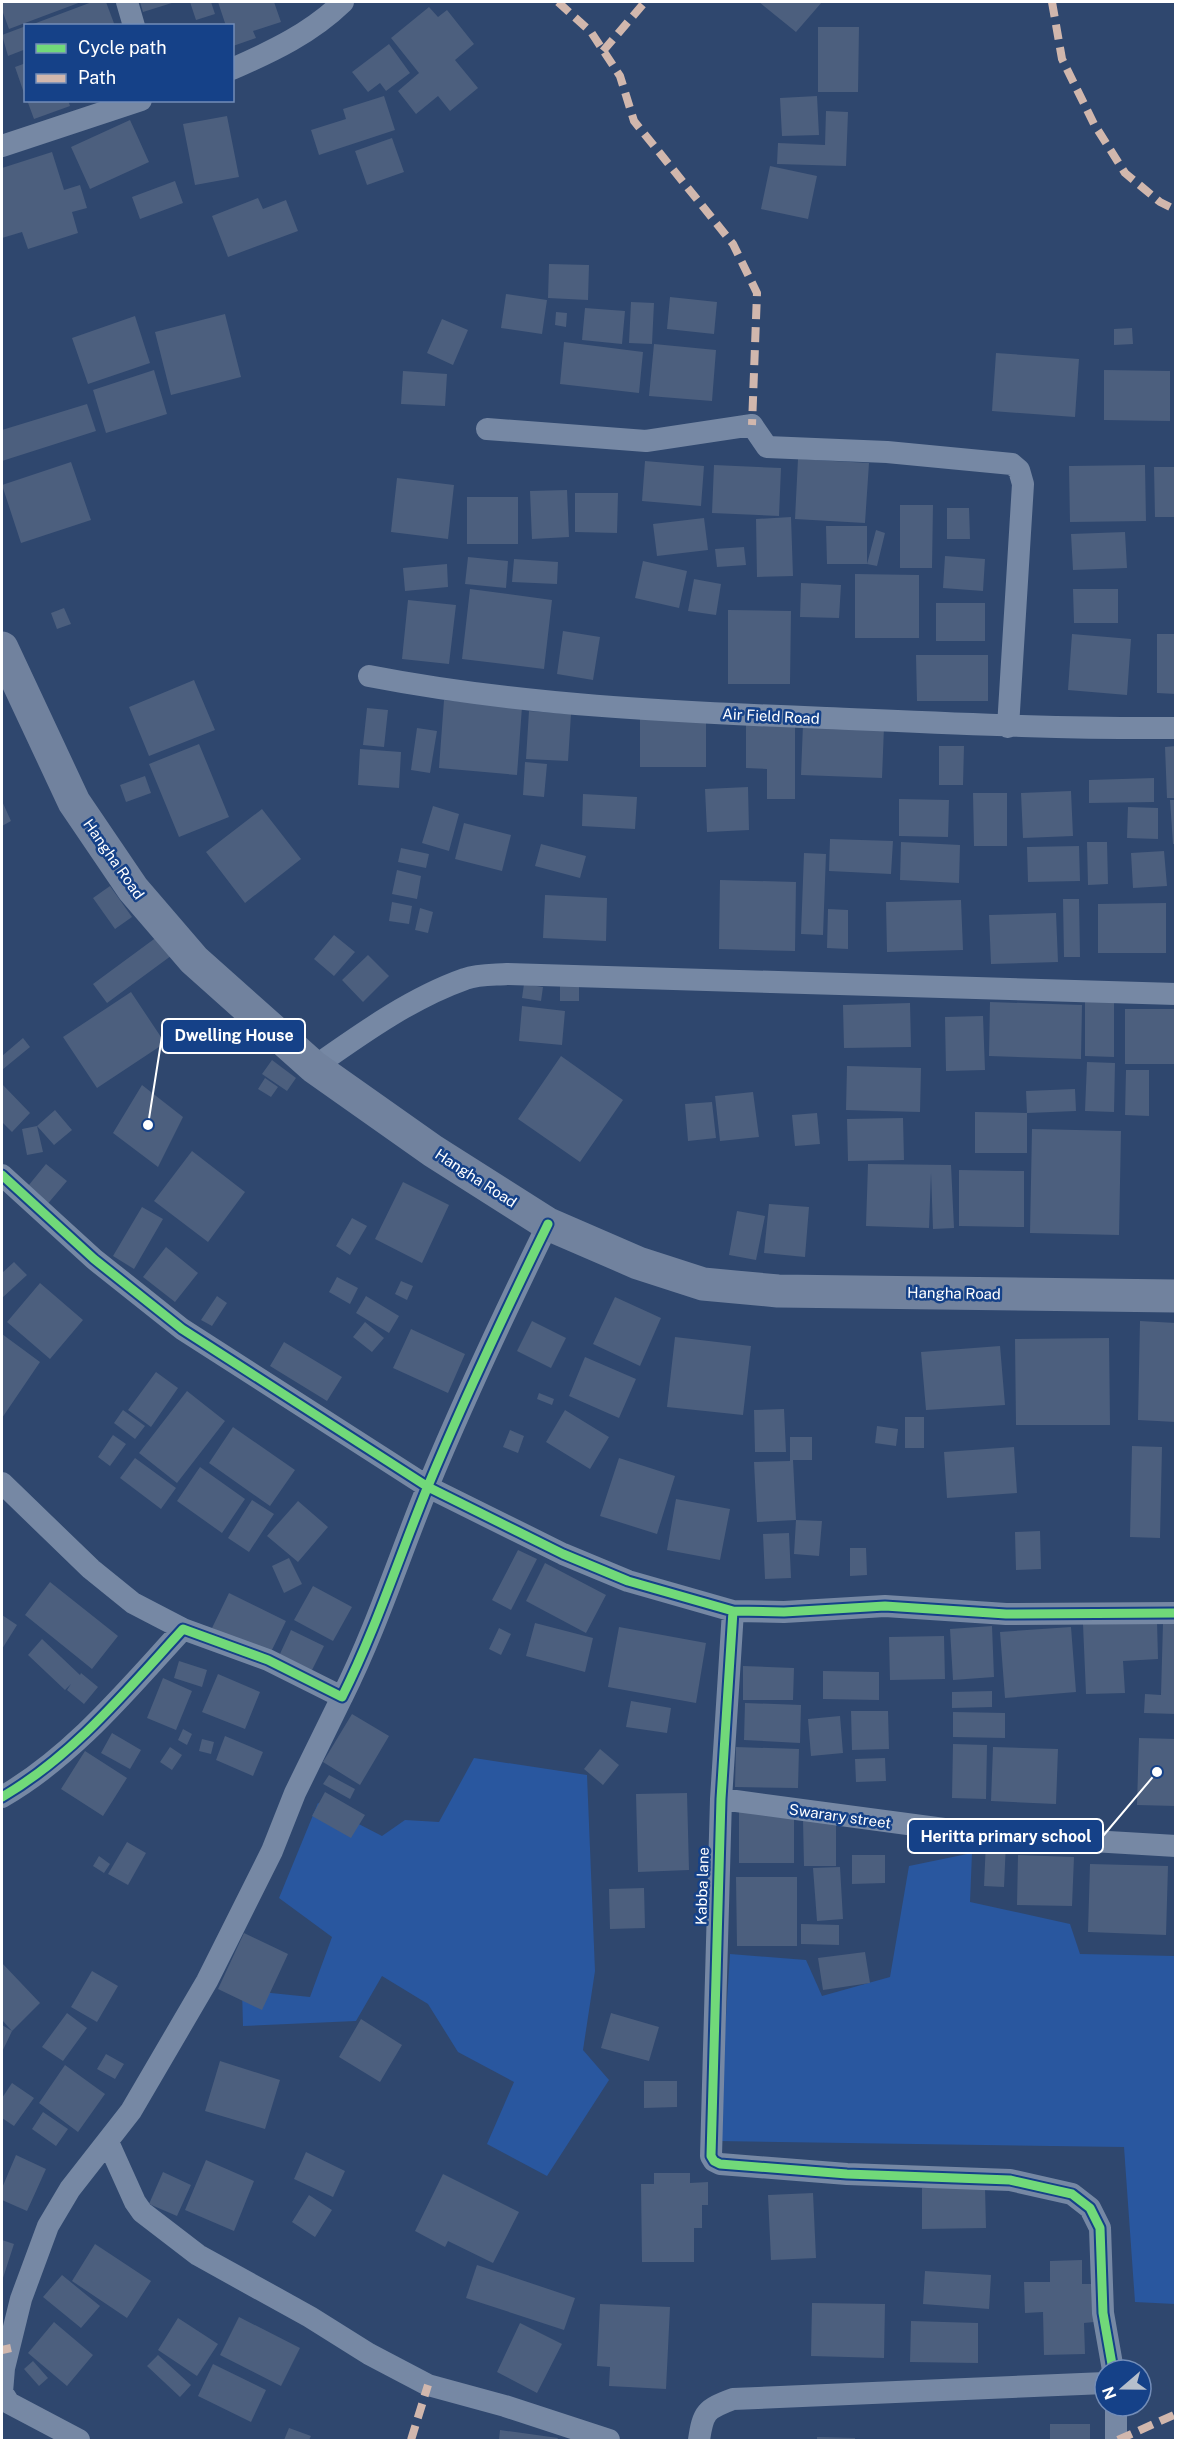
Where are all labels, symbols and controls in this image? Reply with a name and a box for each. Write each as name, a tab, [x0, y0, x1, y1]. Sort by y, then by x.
legend	[24, 24, 234, 102]
text: Cycle path	[78, 37, 167, 58]
text: Path	[78, 67, 116, 88]
street label: Air Field Road	[722, 705, 820, 727]
street label: Hangha Road	[80, 816, 148, 902]
callout: Dwelling House	[162, 1019, 305, 1053]
text: Dwelling House	[174, 1026, 294, 1045]
street label: Hangha Road	[432, 1145, 520, 1211]
street label: Hangha Road	[907, 1284, 1001, 1302]
street label: Swarary street	[788, 1800, 892, 1832]
callout: Heritta primary school	[908, 1819, 1103, 1853]
text: Heritta primary school	[920, 1827, 1092, 1846]
street label: Kabba lane	[692, 1847, 712, 1925]
north arrow	[1093, 2358, 1153, 2418]
text: N	[1098, 2384, 1120, 2402]

